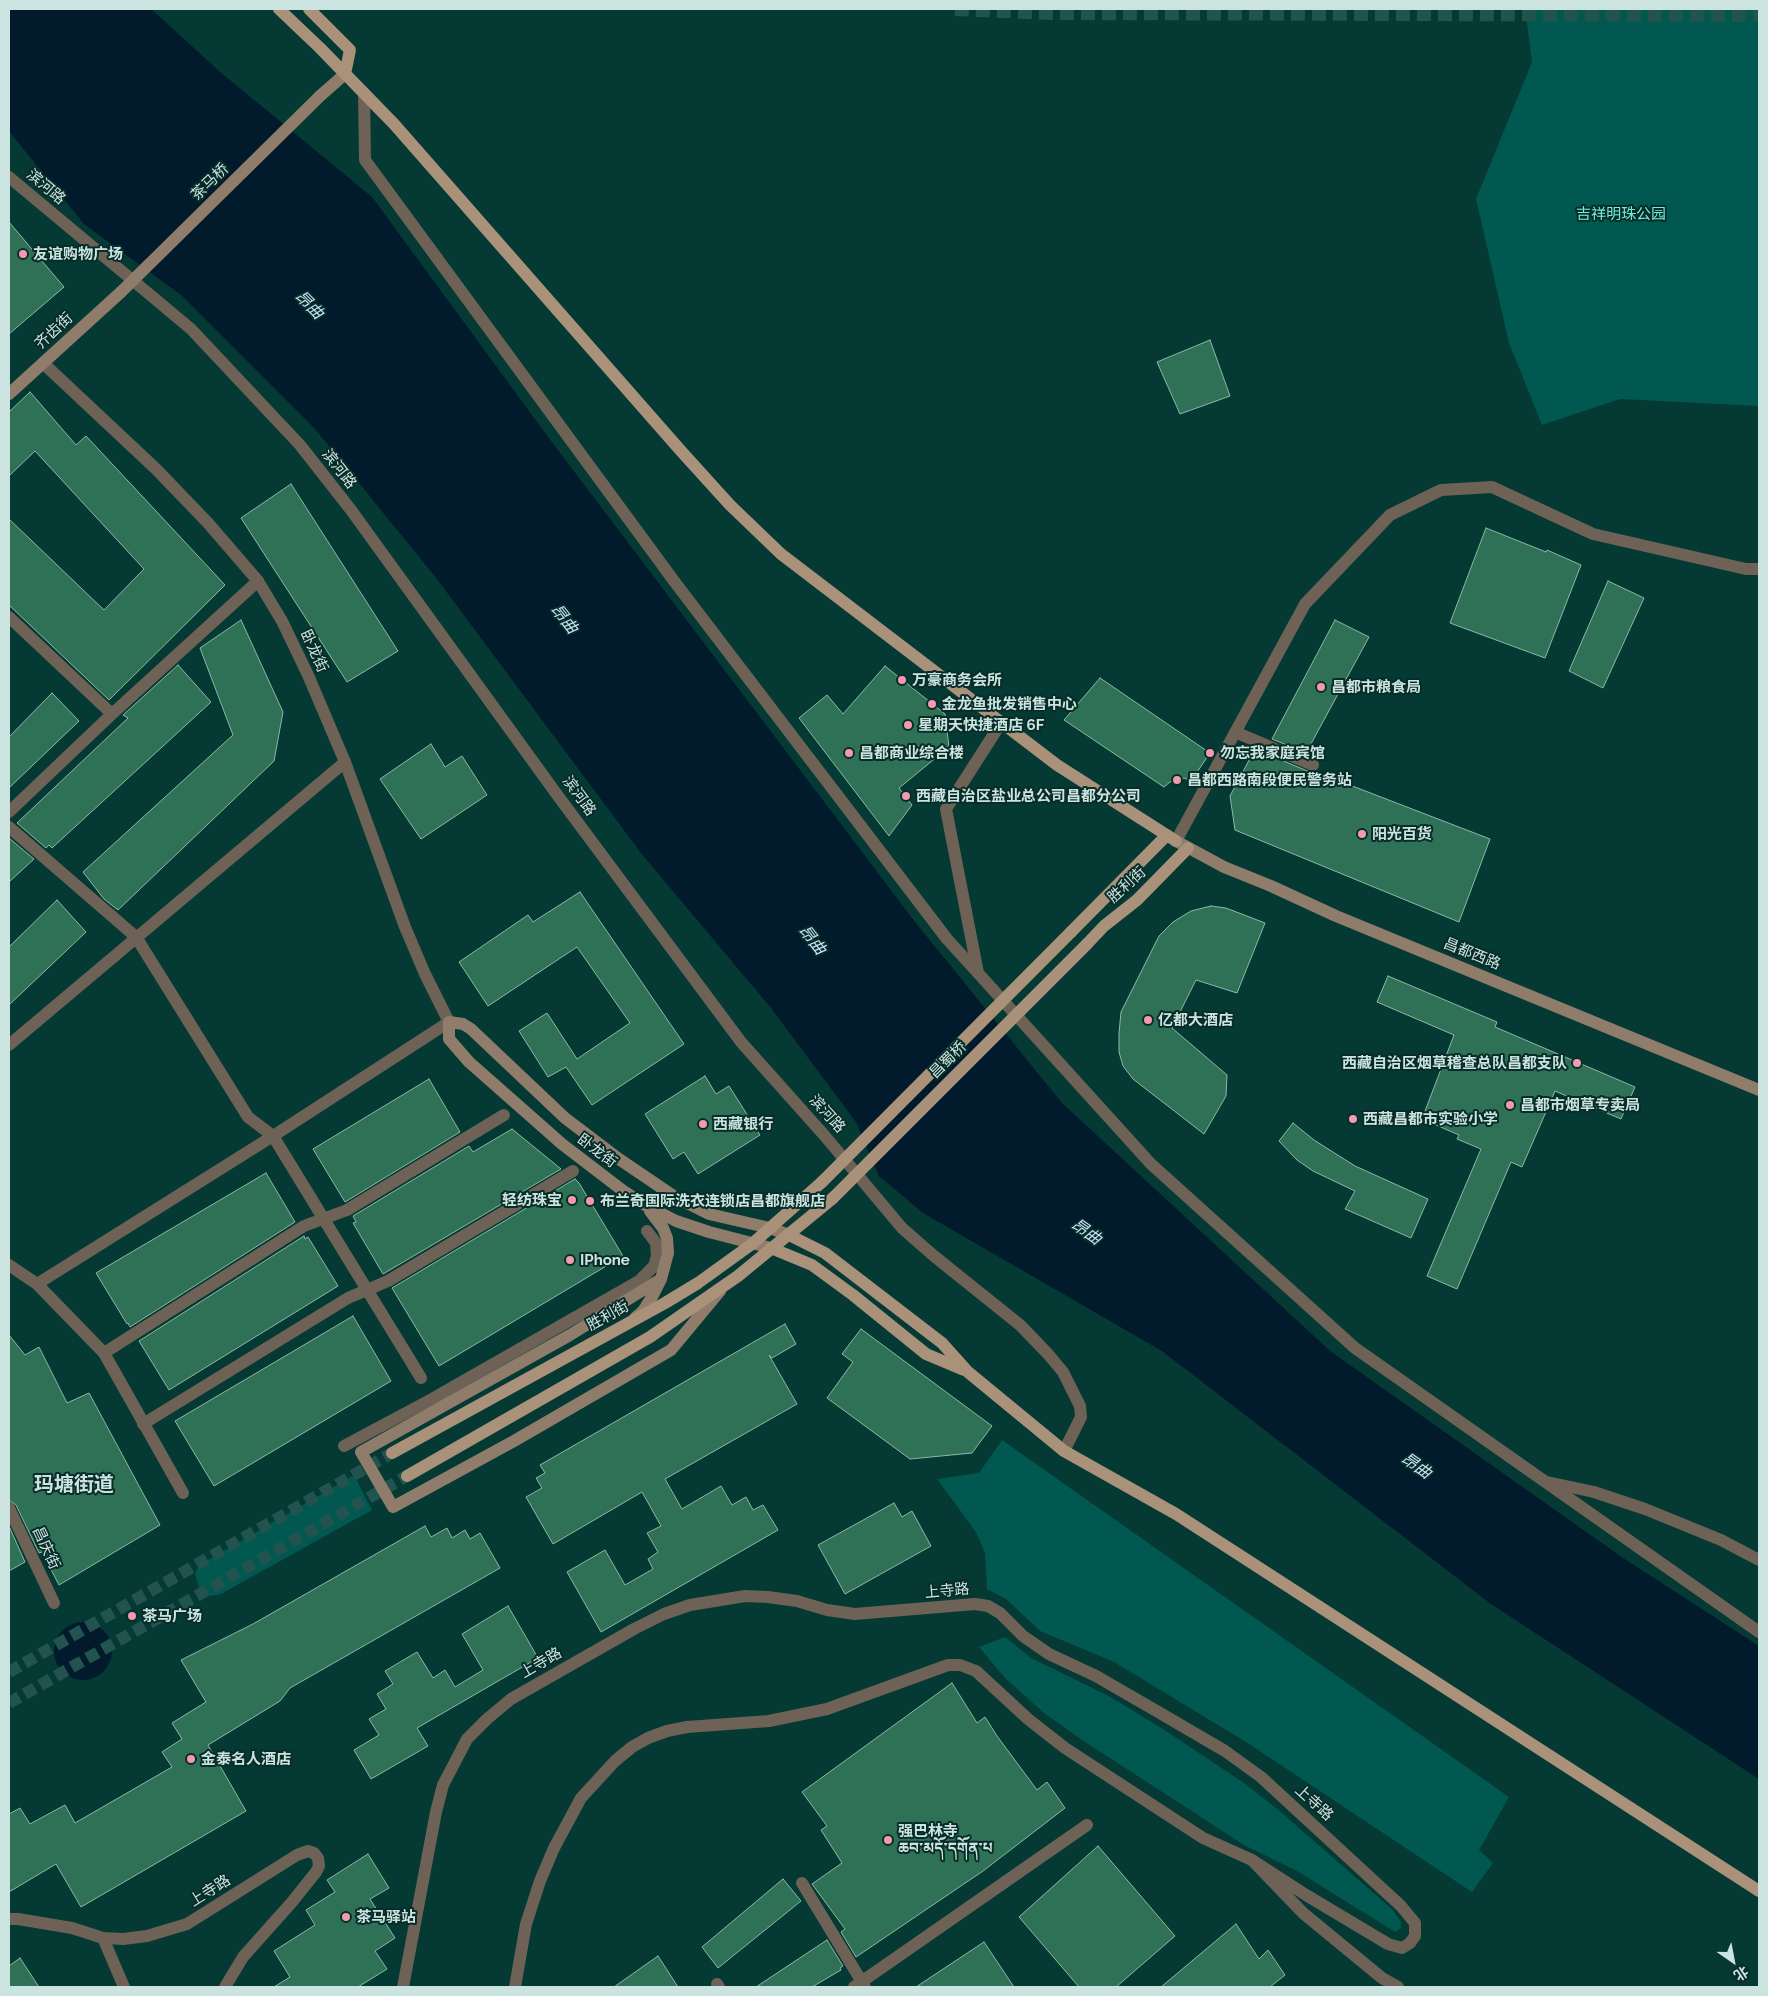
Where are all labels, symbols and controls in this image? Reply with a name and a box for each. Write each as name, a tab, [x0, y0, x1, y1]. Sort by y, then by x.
street label: 茶马桥	[188, 160, 232, 204]
street label: 滨河路	[23, 166, 69, 208]
park label: 吉祥明珠公园	[1576, 205, 1666, 223]
place label: 友谊购物广场	[33, 245, 123, 263]
marker: 友谊购物广场	[17, 248, 29, 260]
water label: 昂曲	[291, 287, 327, 323]
street label: 齐齿街	[31, 309, 77, 353]
street label: 滨河路	[318, 446, 360, 492]
water label: 昂曲	[547, 600, 581, 638]
street label: 卧龙街	[296, 627, 332, 675]
place label: 万豪商务会所	[912, 671, 1002, 689]
marker: 万豪商务会所	[896, 674, 908, 686]
place label: 昌都市粮食局	[1331, 678, 1421, 696]
marker: 昌都市粮食局	[1315, 681, 1327, 693]
place label: 金龙鱼批发销售中心	[942, 695, 1077, 713]
marker: 金龙鱼批发销售中心	[926, 698, 938, 710]
place label: 星期天快捷酒店 6F	[918, 716, 1044, 734]
marker: 星期天快捷酒店 6F	[902, 719, 914, 731]
place label: 昌都商业综合楼	[859, 744, 964, 762]
place label: 勿忘我家庭宾馆	[1220, 744, 1325, 762]
marker: 昌都商业综合楼	[843, 747, 855, 759]
marker: 勿忘我家庭宾馆	[1204, 747, 1216, 759]
place label: 昌都西路南段便民警务站	[1187, 771, 1352, 789]
street label: 滨河路	[558, 773, 600, 819]
marker: 昌都西路南段便民警务站	[1171, 774, 1183, 786]
place label: 西藏自治区盐业总公司昌都分公司	[916, 787, 1141, 805]
marker: 西藏自治区盐业总公司昌都分公司	[900, 790, 912, 802]
place label: 阳光百货	[1372, 825, 1432, 843]
marker: 阳光百货	[1356, 828, 1368, 840]
street label: 胜利街	[1104, 863, 1150, 907]
water label: 昂曲	[795, 921, 829, 959]
street label: 昌都西路	[1441, 934, 1503, 974]
place label: 亿都大酒店	[1158, 1011, 1233, 1029]
marker: 亿都大酒店	[1142, 1014, 1154, 1026]
street label: 昌蜀桥	[926, 1038, 970, 1082]
place label: 西藏自治区烟草稽查总队昌都支队	[1342, 1054, 1567, 1072]
marker: 西藏自治区烟草稽查总队昌都支队	[1571, 1057, 1583, 1069]
street label: 滨河路	[805, 1091, 849, 1137]
place label: 昌都市烟草专卖局	[1520, 1096, 1640, 1114]
marker: 昌都市烟草专卖局	[1504, 1099, 1516, 1111]
place label: 西藏昌都市实验小学	[1363, 1110, 1498, 1128]
marker: 西藏昌都市实验小学	[1347, 1113, 1359, 1125]
place label: 西藏银行	[713, 1115, 773, 1133]
marker: 西藏银行	[697, 1118, 709, 1130]
street label: 卧龙街	[574, 1130, 620, 1172]
place label: 轻纺珠宝	[502, 1191, 562, 1209]
place label: 布兰奇国际洗衣连锁店昌都旗舰店	[600, 1192, 825, 1210]
marker: 轻纺珠宝	[566, 1194, 578, 1206]
marker: 布兰奇国际洗衣连锁店昌都旗舰店	[584, 1195, 596, 1207]
water label: 昂曲	[1067, 1215, 1105, 1249]
place label: IPhone	[580, 1251, 630, 1269]
marker: IPhone	[564, 1254, 576, 1266]
street label: 胜利街	[584, 1297, 632, 1335]
water label: 昂曲	[1397, 1449, 1435, 1483]
district label: 玛塘街道	[34, 1473, 114, 1497]
street label: 昌庆街	[28, 1524, 64, 1572]
street label: 上寺路	[924, 1580, 970, 1602]
place label: 茶马广场	[142, 1607, 202, 1625]
marker: 茶马广场	[126, 1610, 138, 1622]
street label: 上寺路	[517, 1644, 565, 1682]
place label: 金泰名人酒店	[201, 1750, 291, 1768]
marker: 金泰名人酒店	[185, 1753, 197, 1765]
street label: 上寺路	[1291, 1781, 1337, 1825]
place label: 强巴林寺 ཆབ་མདོ་དགོན་པ	[898, 1822, 993, 1857]
marker: 强巴林寺 ཆབ་མདོ་དགོན་པ	[882, 1834, 894, 1846]
street label: 上寺路	[186, 1871, 234, 1911]
place label: 茶马驿站	[356, 1908, 416, 1926]
marker: 茶马驿站	[340, 1911, 352, 1923]
north arrow	[1708, 1936, 1758, 1986]
text: 北	[1731, 1963, 1751, 1984]

